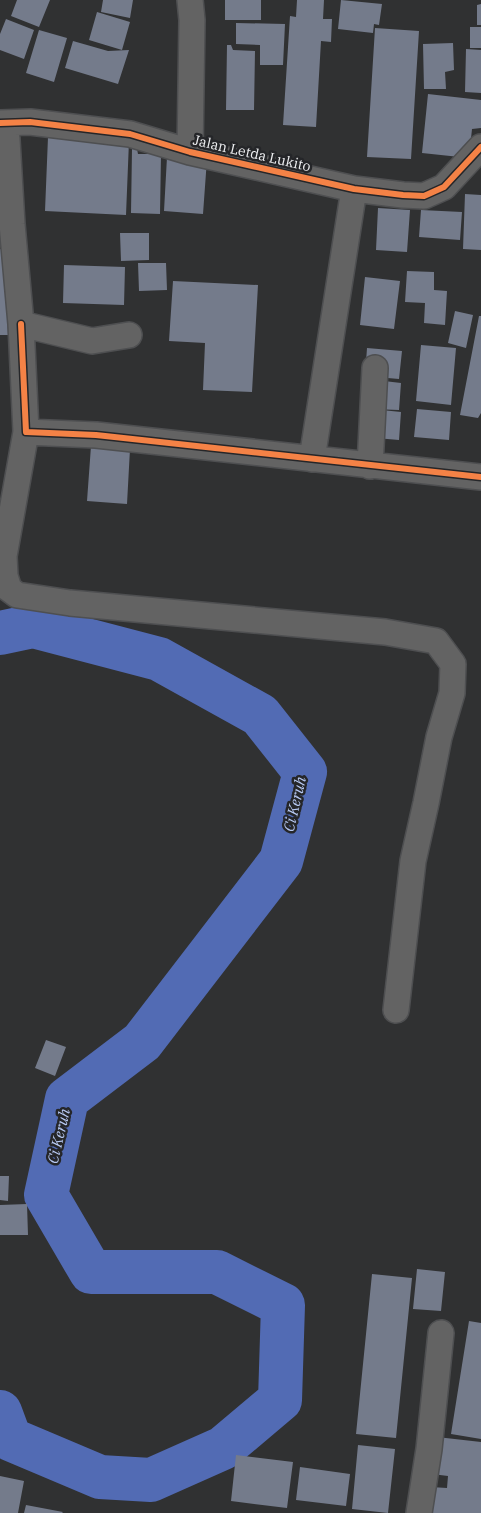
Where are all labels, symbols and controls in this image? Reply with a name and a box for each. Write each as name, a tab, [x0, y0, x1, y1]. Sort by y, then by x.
street label: Jalan Letda Lukito	[191, 131, 313, 175]
water label: Ci Keruh	[279, 774, 310, 833]
water label: Ci Keruh	[43, 1106, 74, 1165]

